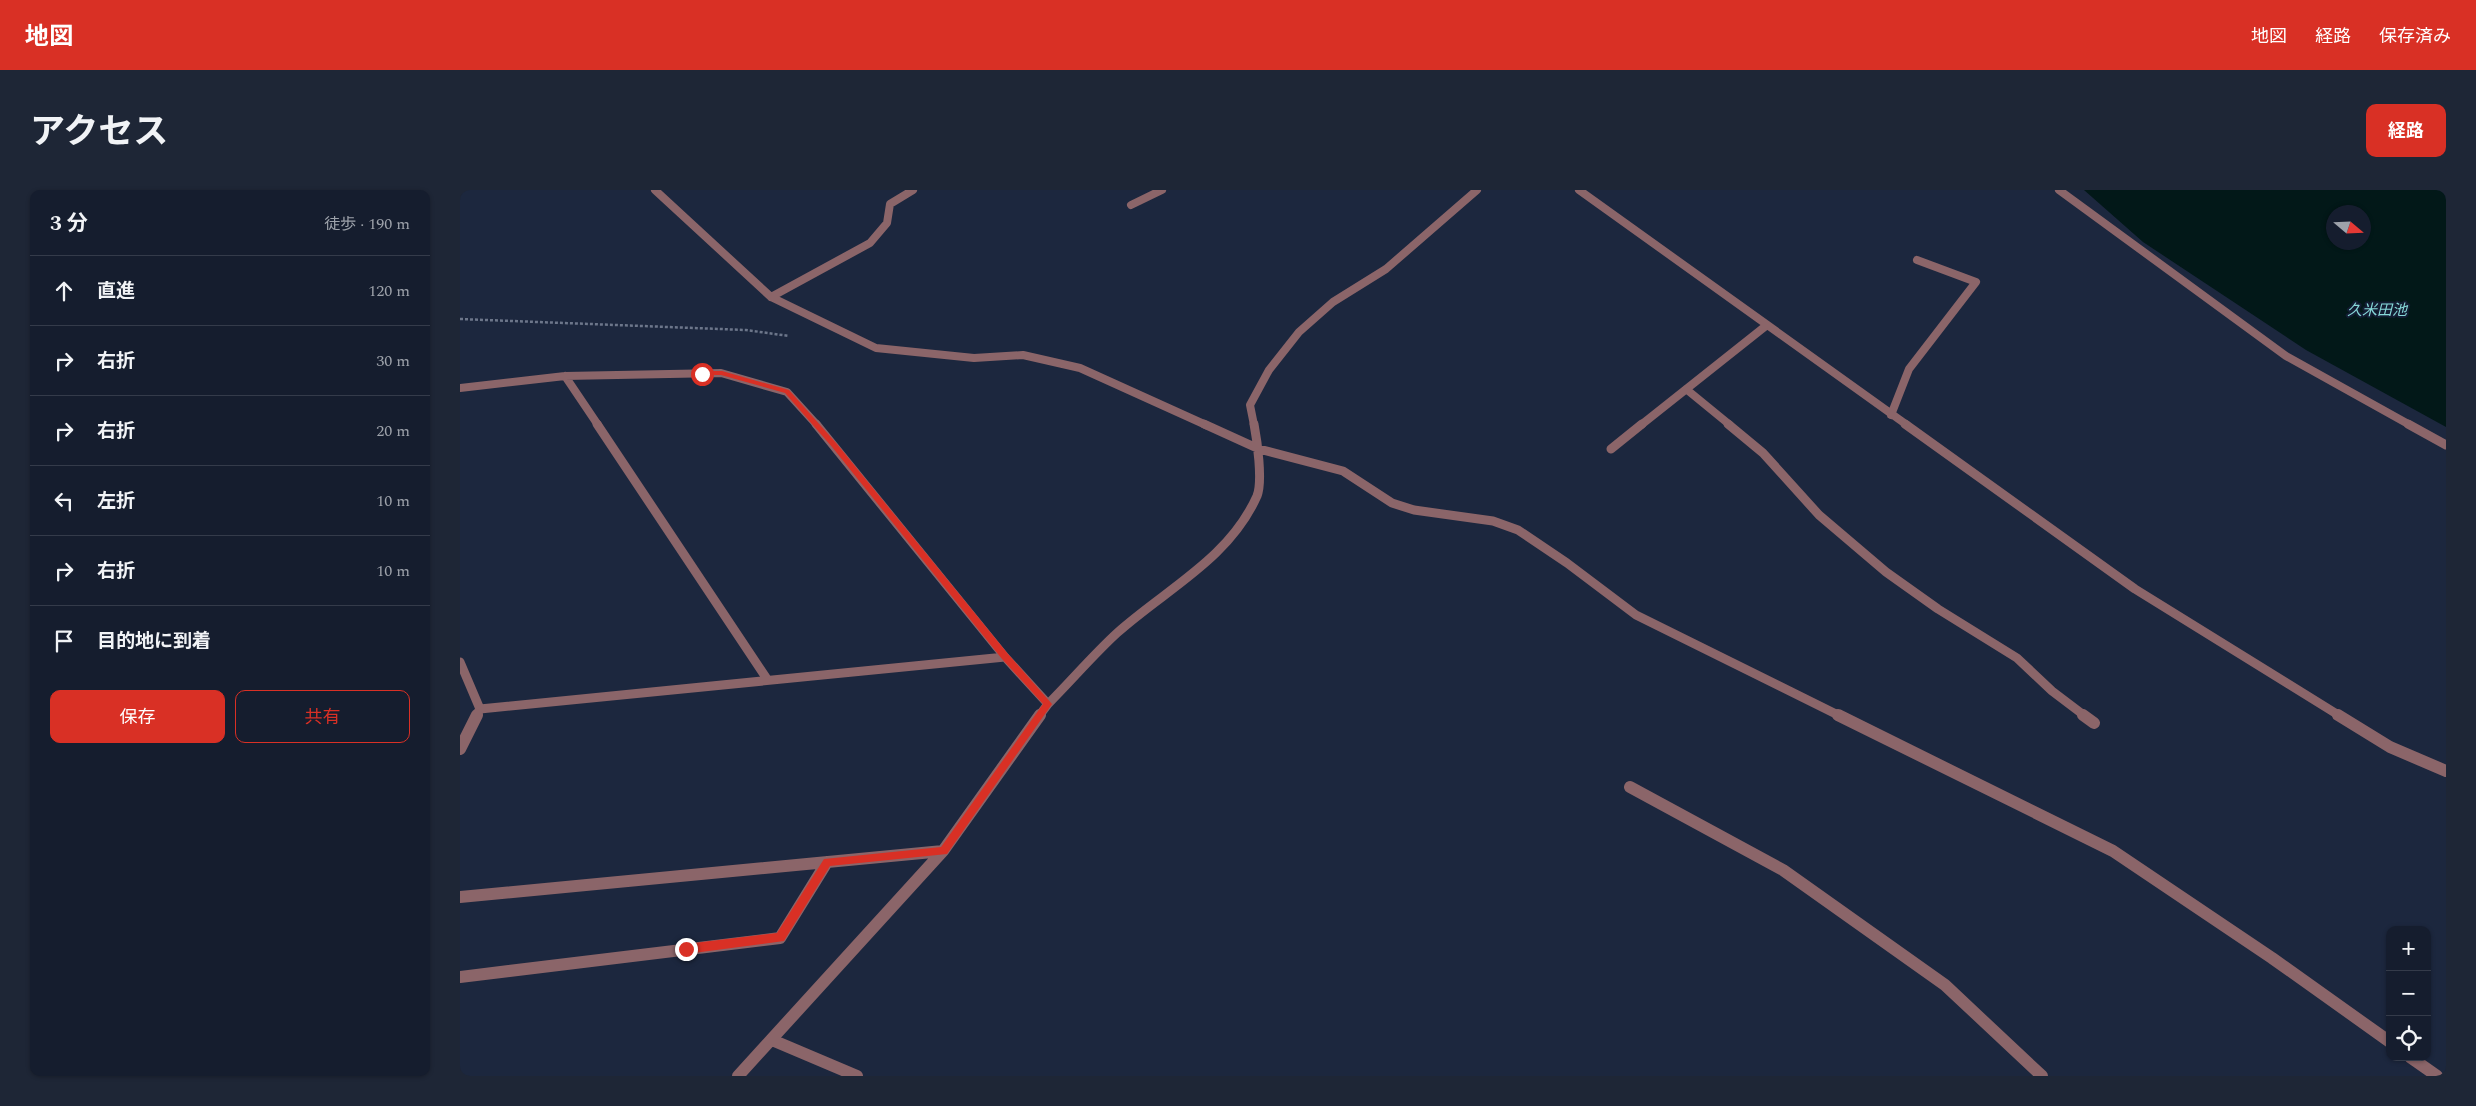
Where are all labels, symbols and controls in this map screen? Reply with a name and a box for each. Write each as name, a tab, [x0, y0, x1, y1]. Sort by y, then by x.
text: 地図	[25, 19, 73, 55]
text: 地図	[2251, 23, 2287, 50]
text: 経路	[2315, 23, 2351, 50]
text: 保存済み	[2379, 23, 2451, 50]
button: 経路	[2366, 104, 2446, 157]
text: アクセス	[30, 106, 168, 159]
north arrow	[2326, 205, 2371, 250]
text: 3 分	[50, 208, 88, 240]
text: 徒歩 · 190 m	[324, 212, 410, 236]
icon: ahead	[50, 277, 78, 305]
text: 直進	[97, 277, 135, 306]
text: 120 m	[368, 279, 410, 303]
water label: 久米田池	[2347, 299, 2409, 322]
icon: right	[50, 347, 78, 375]
text: 右折	[97, 347, 135, 376]
text: 30 m	[376, 349, 410, 373]
route start	[691, 363, 714, 386]
icon: right	[50, 417, 78, 445]
text: 右折	[97, 417, 135, 446]
text: 20 m	[376, 419, 410, 443]
icon: left	[50, 487, 78, 515]
text: 左折	[97, 487, 135, 516]
text: 10 m	[376, 489, 410, 513]
icon: right	[50, 557, 78, 585]
text: 右折	[97, 557, 135, 586]
text: 10 m	[376, 559, 410, 583]
icon: arrive	[50, 627, 78, 655]
text: 目的地に到着	[97, 627, 211, 656]
button: 保存	[50, 690, 225, 743]
button: 共有	[235, 690, 410, 743]
map controls	[2386, 926, 2431, 1061]
button: +	[2386, 926, 2431, 971]
route end	[675, 938, 698, 961]
button: −	[2386, 971, 2431, 1016]
button: locate	[2386, 1016, 2431, 1061]

